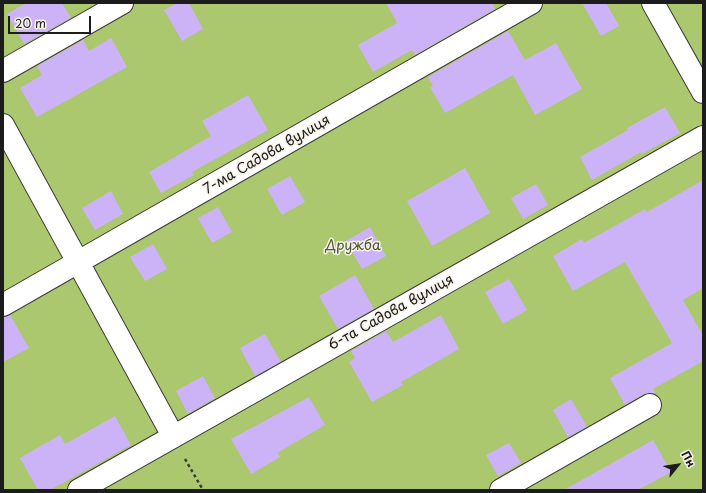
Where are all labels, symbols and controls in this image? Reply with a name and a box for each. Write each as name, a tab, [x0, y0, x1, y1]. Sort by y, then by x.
scale bar	[10, 8, 93, 34]
text: 20 m	[15, 14, 46, 32]
street label: 7-ма Садова вулиця	[201, 112, 333, 198]
park label: Дружба	[325, 238, 381, 254]
street label: 6-та Садова вулиця	[325, 271, 457, 355]
north arrow	[658, 445, 698, 485]
text: Пн	[677, 448, 700, 470]

